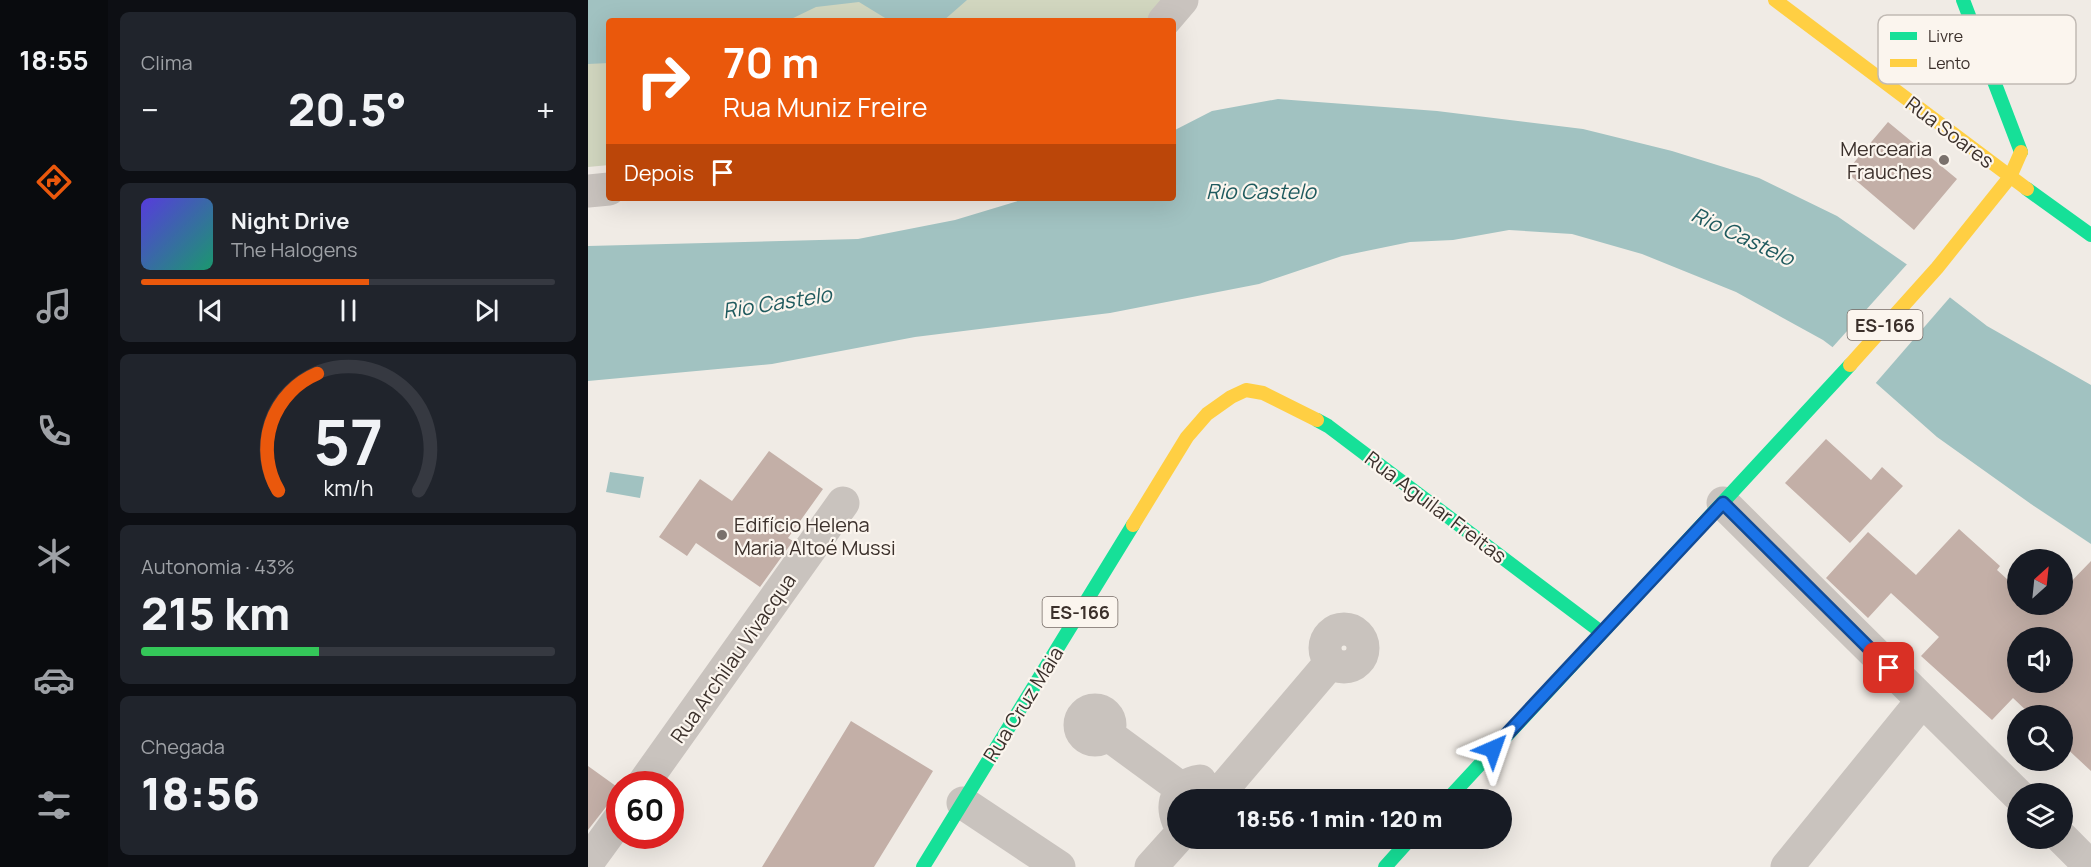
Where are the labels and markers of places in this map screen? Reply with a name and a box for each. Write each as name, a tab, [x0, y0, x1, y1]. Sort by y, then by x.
place label: Mercearia Frauches	[1840, 135, 1932, 185]
marker: Mercearia Frauches	[1937, 153, 1951, 167]
place label: Edifício Helena Maria Altoé Mussi	[734, 511, 896, 561]
marker: Edifício Helena Maria Altoé Mussi	[715, 528, 729, 542]
pin	[1863, 642, 1914, 693]

